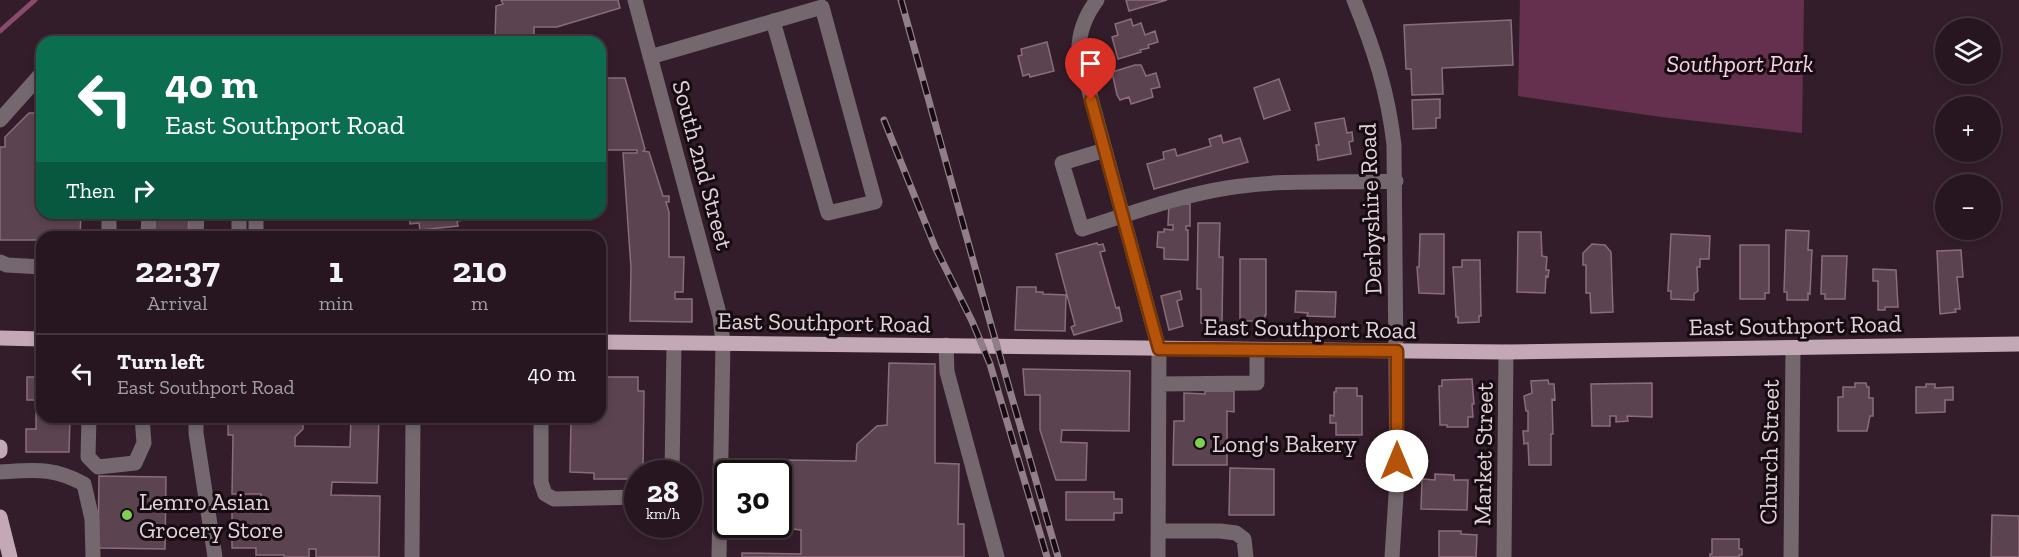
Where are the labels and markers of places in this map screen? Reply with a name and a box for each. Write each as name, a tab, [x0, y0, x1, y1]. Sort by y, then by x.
pin	[1065, 38, 1116, 100]
place label: Long's Bakery	[1212, 429, 1357, 458]
marker: Long's Bakery	[1193, 436, 1207, 450]
place label: Lemro Asian Grocery Store	[139, 487, 283, 544]
marker: Lemro Asian Grocery Store	[120, 508, 134, 522]

